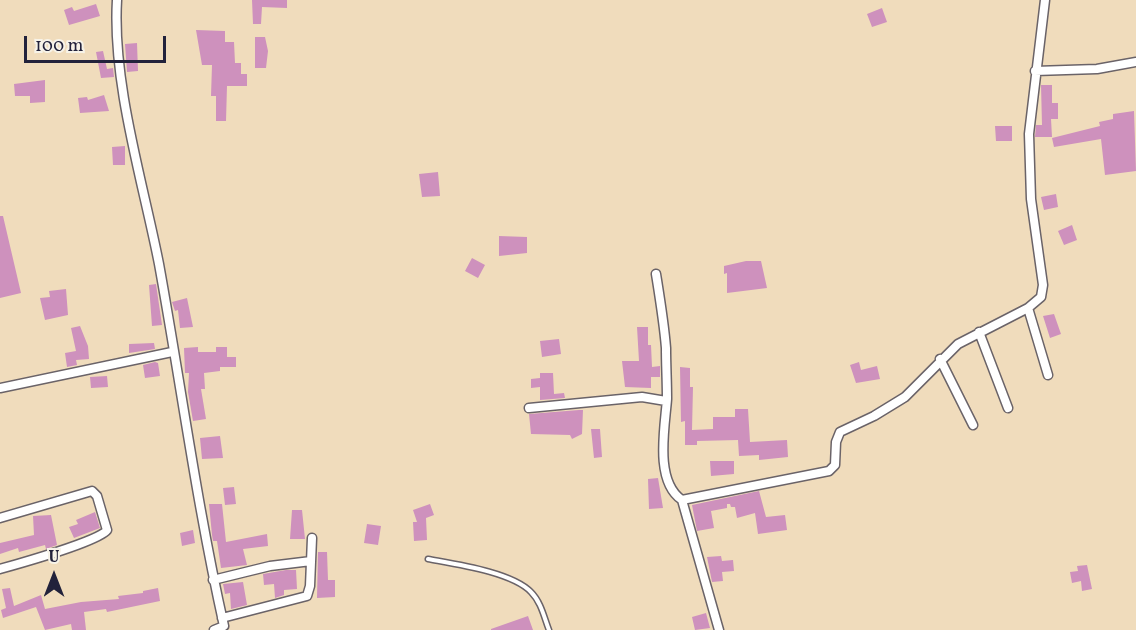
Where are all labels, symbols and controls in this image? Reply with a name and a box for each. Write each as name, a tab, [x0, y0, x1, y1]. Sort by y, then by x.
scale bar	[27, 24, 170, 62]
text: 100 m	[35, 34, 84, 59]
north arrow	[24, 546, 84, 606]
text: U	[49, 547, 59, 569]

